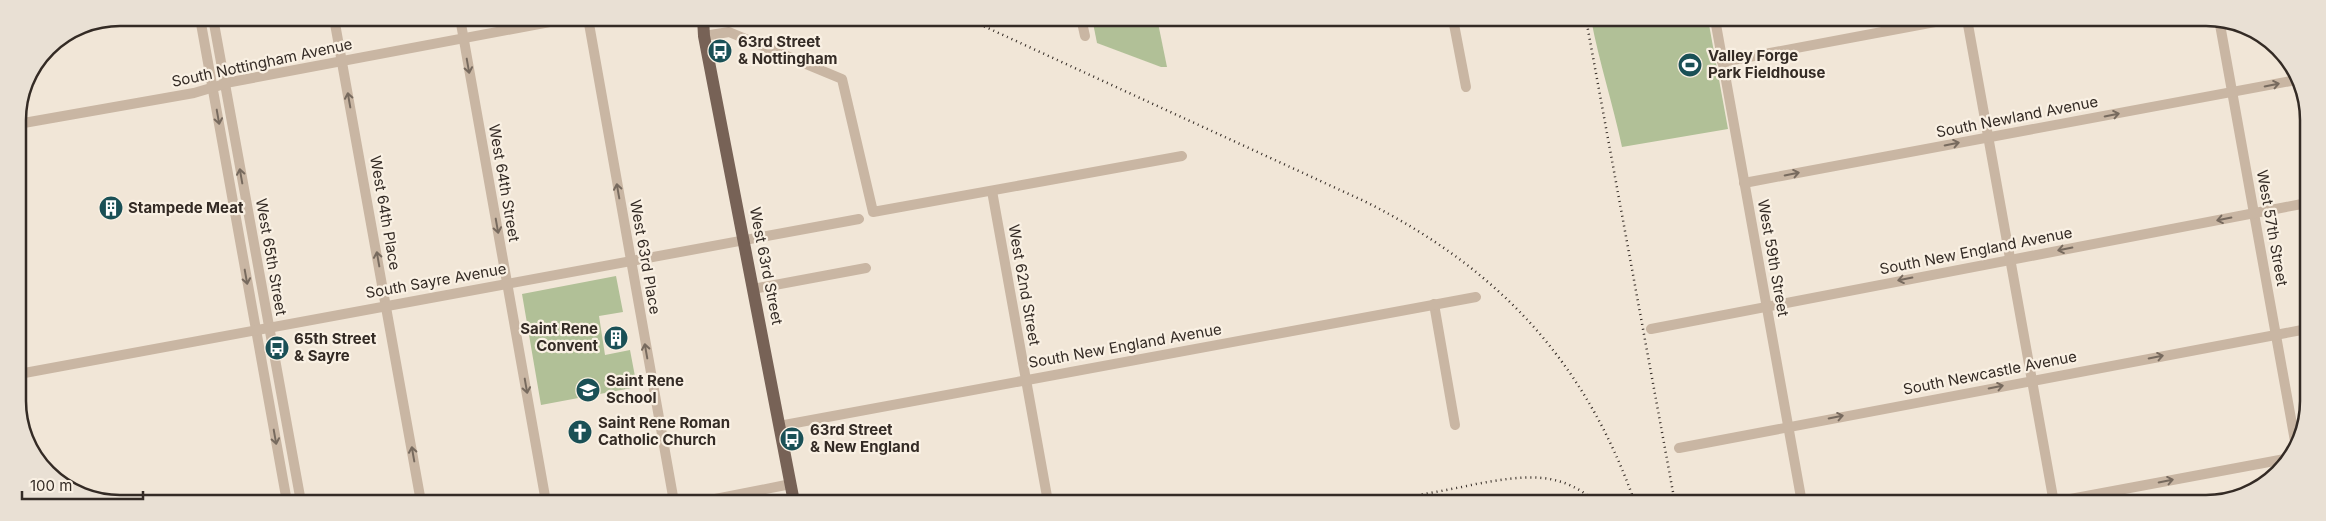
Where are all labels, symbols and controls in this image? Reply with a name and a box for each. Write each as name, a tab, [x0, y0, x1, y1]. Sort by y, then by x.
place label: 63rd Street & Nottingham	[738, 32, 837, 68]
street label: South Nottingham Avenue	[170, 34, 354, 91]
bus stop icon: 63rd Street & Nottingham	[707, 38, 733, 64]
place label: Valley Forge Park Fieldhouse	[1708, 46, 1825, 82]
sports icon: Valley Forge Park Fieldhouse	[1677, 52, 1703, 78]
one-way arrow	[464, 57, 474, 73]
one-way arrow	[2263, 79, 2279, 89]
street label: South Newland Avenue	[1934, 91, 2099, 142]
one-way arrow	[344, 92, 353, 108]
one-way arrow	[213, 109, 223, 125]
one-way arrow	[2103, 109, 2119, 119]
street label: West 64th Street	[485, 123, 524, 243]
one-way arrow	[1944, 139, 1960, 149]
street label: West 64th Place	[366, 154, 405, 272]
street label: West 57th Street	[2253, 168, 2292, 288]
one-way arrow	[236, 169, 246, 185]
one-way arrow	[1784, 169, 1800, 178]
one-way arrow	[613, 183, 623, 199]
building icon: Stampede Meat	[98, 195, 124, 221]
street label: West 65th Street	[252, 197, 291, 317]
place label: Stampede Meat	[128, 198, 244, 217]
street label: West 63rd Place	[626, 198, 665, 316]
street label: West 59th Street	[1754, 198, 1793, 318]
street label: West 63rd Street	[746, 205, 787, 326]
one-way arrow	[2217, 214, 2233, 224]
one-way arrow	[492, 217, 502, 233]
street label: South New England Avenue	[1878, 222, 2074, 279]
street label: West 62nd Street	[1004, 223, 1045, 347]
one-way arrow	[2057, 245, 2073, 255]
one-way arrow	[372, 252, 382, 268]
street label: South Sayre Avenue	[364, 259, 508, 302]
one-way arrow	[242, 269, 252, 285]
one-way arrow	[1897, 275, 1913, 285]
place label: Saint Rene Convent	[520, 319, 598, 355]
street label: South New England Avenue	[1027, 319, 1223, 372]
building icon: Saint Rene Convent	[603, 325, 629, 351]
place label: 65th Street & Sayre	[294, 329, 377, 365]
bus stop icon: 65th Street & Sayre	[264, 335, 290, 361]
one-way arrow	[641, 343, 651, 359]
street label: South Newcastle Avenue	[1901, 346, 2078, 399]
one-way arrow	[2148, 352, 2164, 362]
place label: Saint Rene School	[606, 371, 684, 407]
one-way arrow	[521, 377, 531, 393]
school or university icon: Saint Rene School	[575, 377, 601, 403]
one-way arrow	[1988, 382, 2004, 392]
one-way arrow	[1828, 412, 1844, 422]
place label: Saint Rene Roman Catholic Church	[598, 413, 730, 449]
church icon: Saint Rene Roman Catholic Church	[567, 419, 593, 445]
place label: 63rd Street & New England	[810, 420, 920, 456]
bus stop icon: 63rd Street & New England	[779, 426, 805, 452]
one-way arrow	[271, 429, 281, 445]
one-way arrow	[407, 446, 417, 462]
scale bar	[22, 468, 144, 500]
text: 100 m	[30, 476, 72, 495]
one-way arrow	[2157, 476, 2173, 486]

